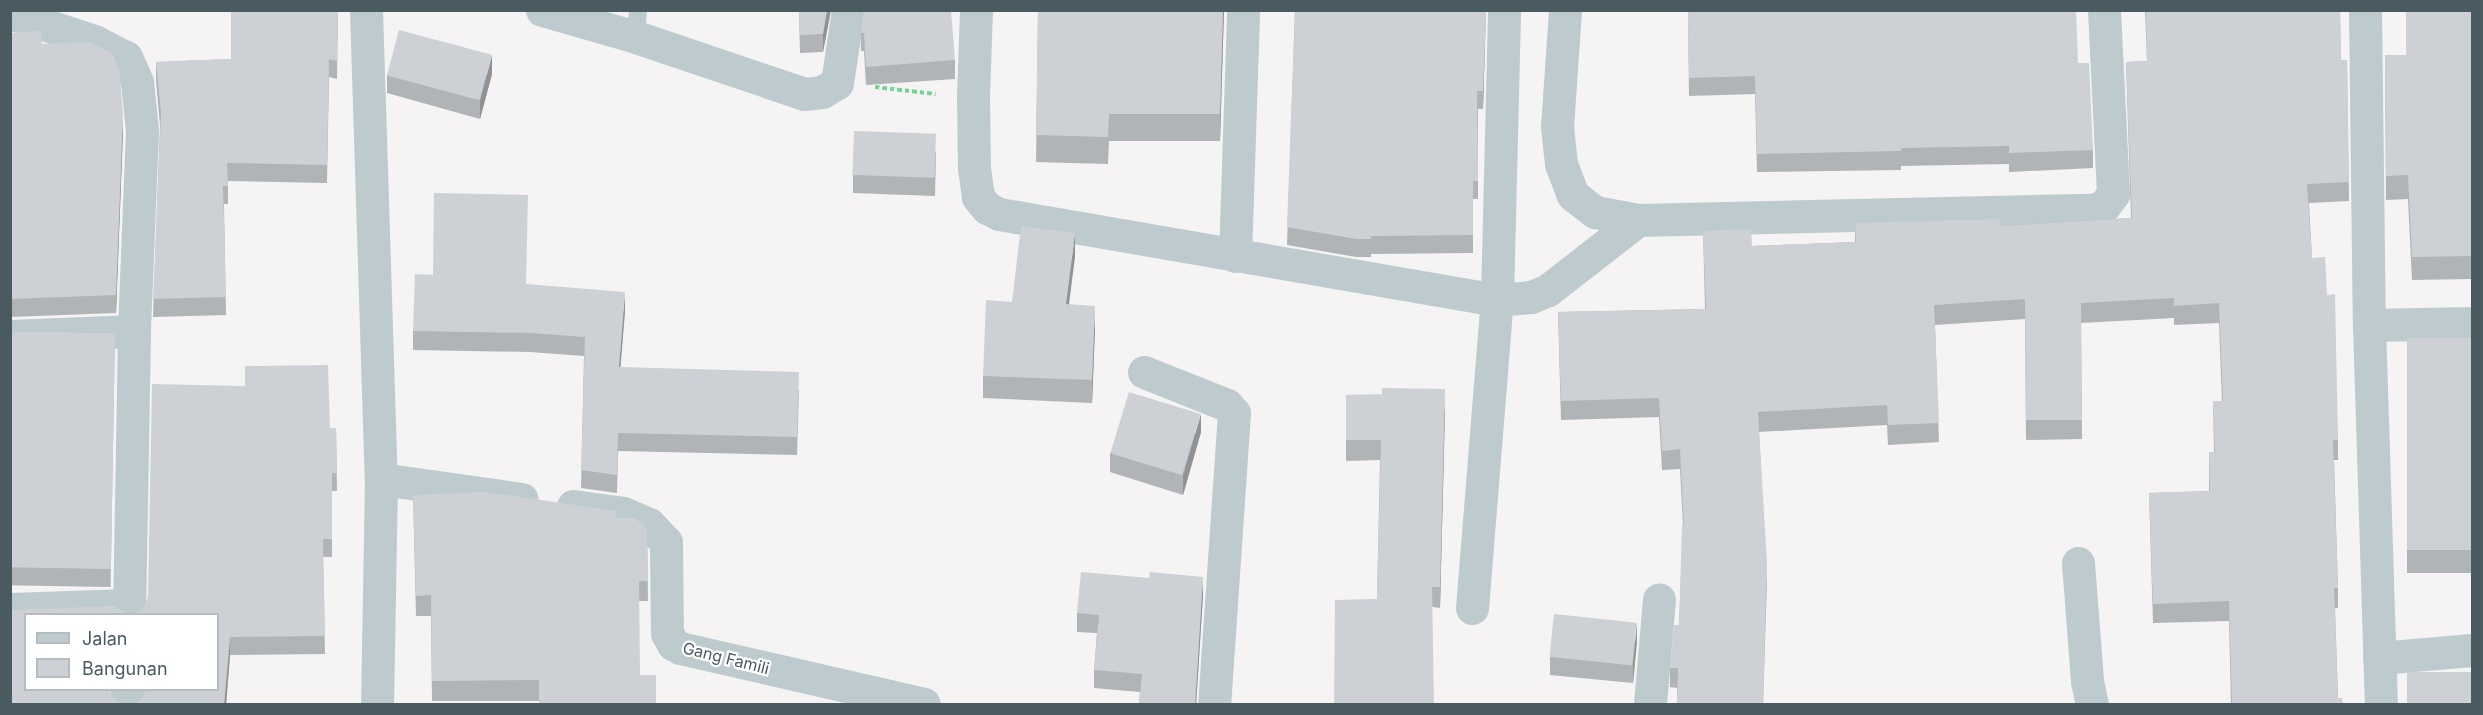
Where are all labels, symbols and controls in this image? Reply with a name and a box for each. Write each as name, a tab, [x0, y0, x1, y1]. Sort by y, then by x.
legend	[24, 613, 219, 691]
text: Jalan	[82, 628, 127, 649]
street label: Gang Famili	[681, 638, 771, 678]
text: Bangunan	[82, 658, 168, 679]

